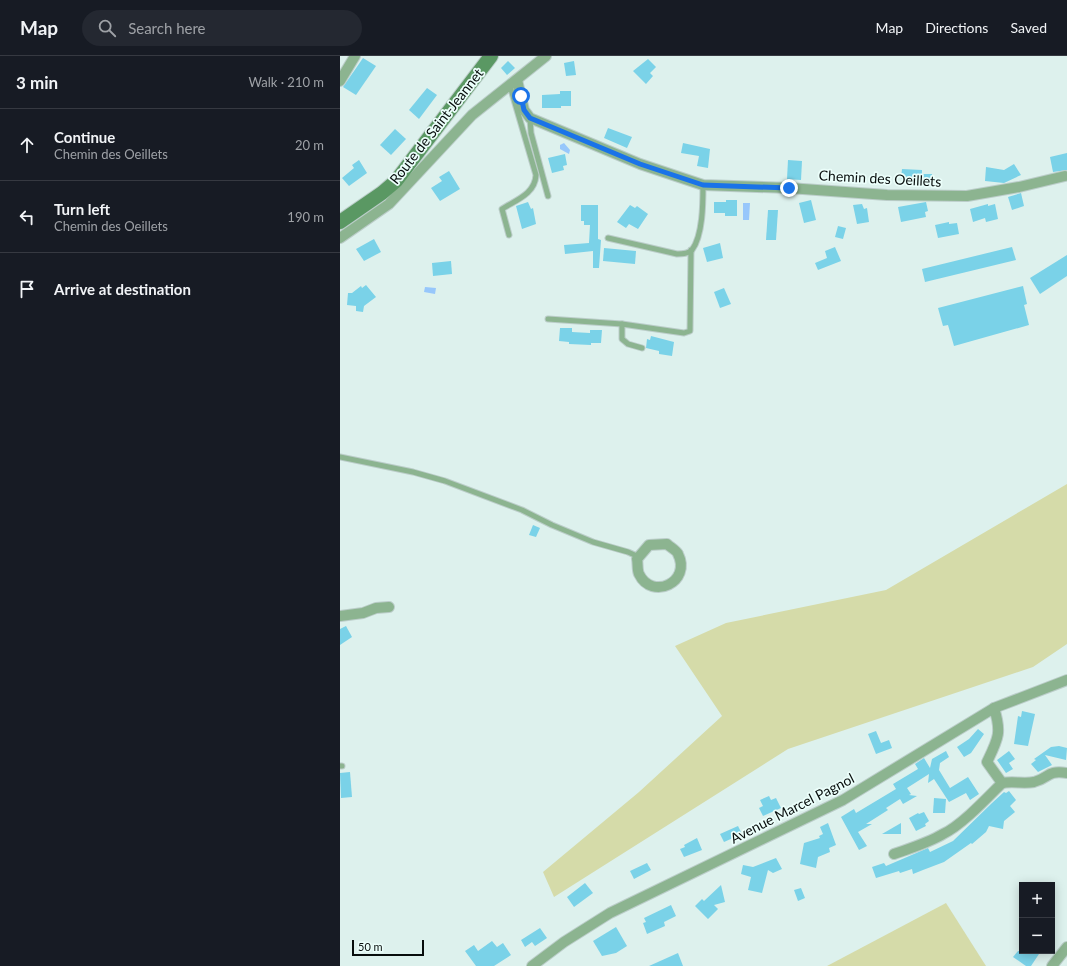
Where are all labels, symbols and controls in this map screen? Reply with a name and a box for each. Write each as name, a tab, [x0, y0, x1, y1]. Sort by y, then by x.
search box	[82, 10, 362, 46]
text: Map	[20, 16, 58, 39]
icon: search	[96, 17, 118, 39]
text: Search here	[128, 19, 206, 37]
text: Map	[876, 19, 903, 36]
text: Directions	[925, 19, 988, 36]
text: Saved	[1010, 19, 1047, 36]
street label: Route de Saint-Jeannet	[386, 65, 486, 187]
text: 3 min	[16, 72, 58, 93]
text: Walk · 210 m	[248, 74, 324, 90]
route start	[512, 87, 530, 105]
text: Continue	[54, 128, 115, 146]
icon: ahead	[16, 134, 38, 156]
text: 20 m	[295, 137, 324, 153]
text: Chemin des Oeillets	[54, 146, 168, 162]
street label: Chemin des Oeillets	[818, 166, 942, 190]
route end	[780, 179, 798, 197]
text: Turn left	[54, 200, 110, 218]
icon: left	[16, 206, 38, 228]
text: 190 m	[287, 209, 324, 225]
text: Chemin des Oeillets	[54, 218, 168, 234]
icon: arrive	[16, 278, 38, 300]
text: Arrive at destination	[54, 280, 191, 298]
street label: Avenue Marcel Pagnol	[727, 769, 857, 847]
map controls	[1019, 882, 1055, 954]
button: +	[1019, 882, 1055, 918]
button: −	[1019, 918, 1055, 954]
scale bar	[352, 938, 424, 957]
text: 50 m	[358, 940, 383, 953]

